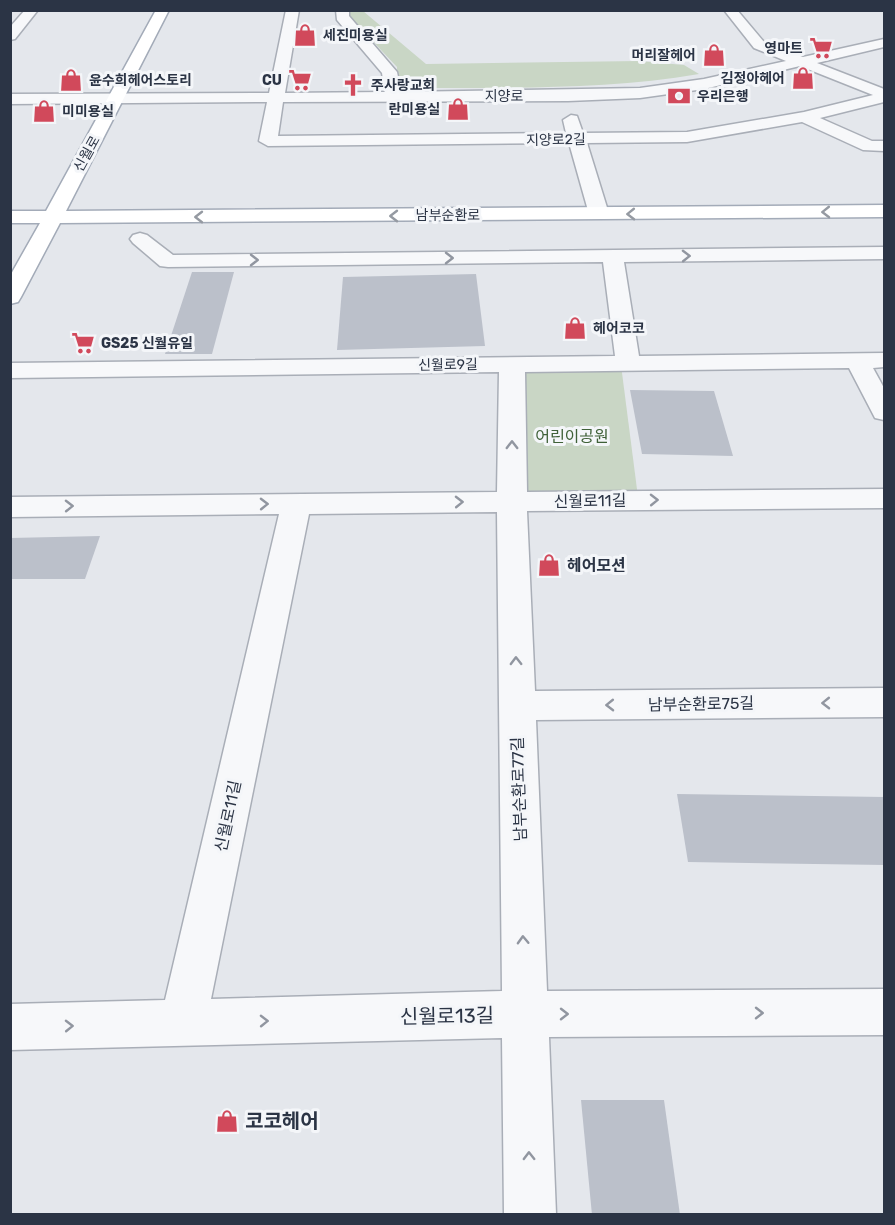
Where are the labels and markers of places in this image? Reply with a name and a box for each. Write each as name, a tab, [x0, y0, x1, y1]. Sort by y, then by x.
shop icon: 세진미용실	[292, 22, 318, 48]
place label: 세진미용실	[323, 27, 387, 44]
supermarket icon: 영마트	[808, 35, 834, 61]
place label: 영마트	[764, 40, 803, 57]
shop icon: 머리잘헤어	[701, 42, 727, 68]
place label: 머리잘헤어	[632, 47, 696, 64]
shop icon: 김정아헤어	[790, 65, 816, 91]
shop icon: 윤수희헤어스토리	[58, 67, 84, 93]
supermarket icon: CU	[287, 67, 313, 93]
place label: 김정아헤어	[721, 70, 785, 87]
place label: 윤수희헤어스토리	[89, 72, 192, 89]
place label: CU	[262, 72, 282, 89]
church icon: 주사랑교회	[340, 72, 366, 98]
place label: 주사랑교회	[371, 77, 435, 94]
bank icon: 우리은행	[666, 83, 692, 109]
place label: 우리은행	[697, 88, 749, 105]
shop icon: 란미용실	[445, 96, 471, 122]
shop icon: 미미용실	[31, 98, 57, 124]
place label: 란미용실	[388, 101, 440, 118]
place label: 미미용실	[62, 103, 114, 120]
shop icon: 헤어코코	[562, 315, 588, 341]
place label: 헤어코코	[593, 320, 645, 337]
supermarket icon: GS25 신월유일	[70, 330, 96, 356]
place label: GS25 신월유일	[101, 335, 193, 352]
shop icon: 헤어모션	[536, 552, 562, 578]
place label: 헤어모션	[567, 556, 626, 575]
shop icon: 코코헤어	[214, 1108, 240, 1134]
place label: 코코헤어	[245, 1109, 319, 1133]

